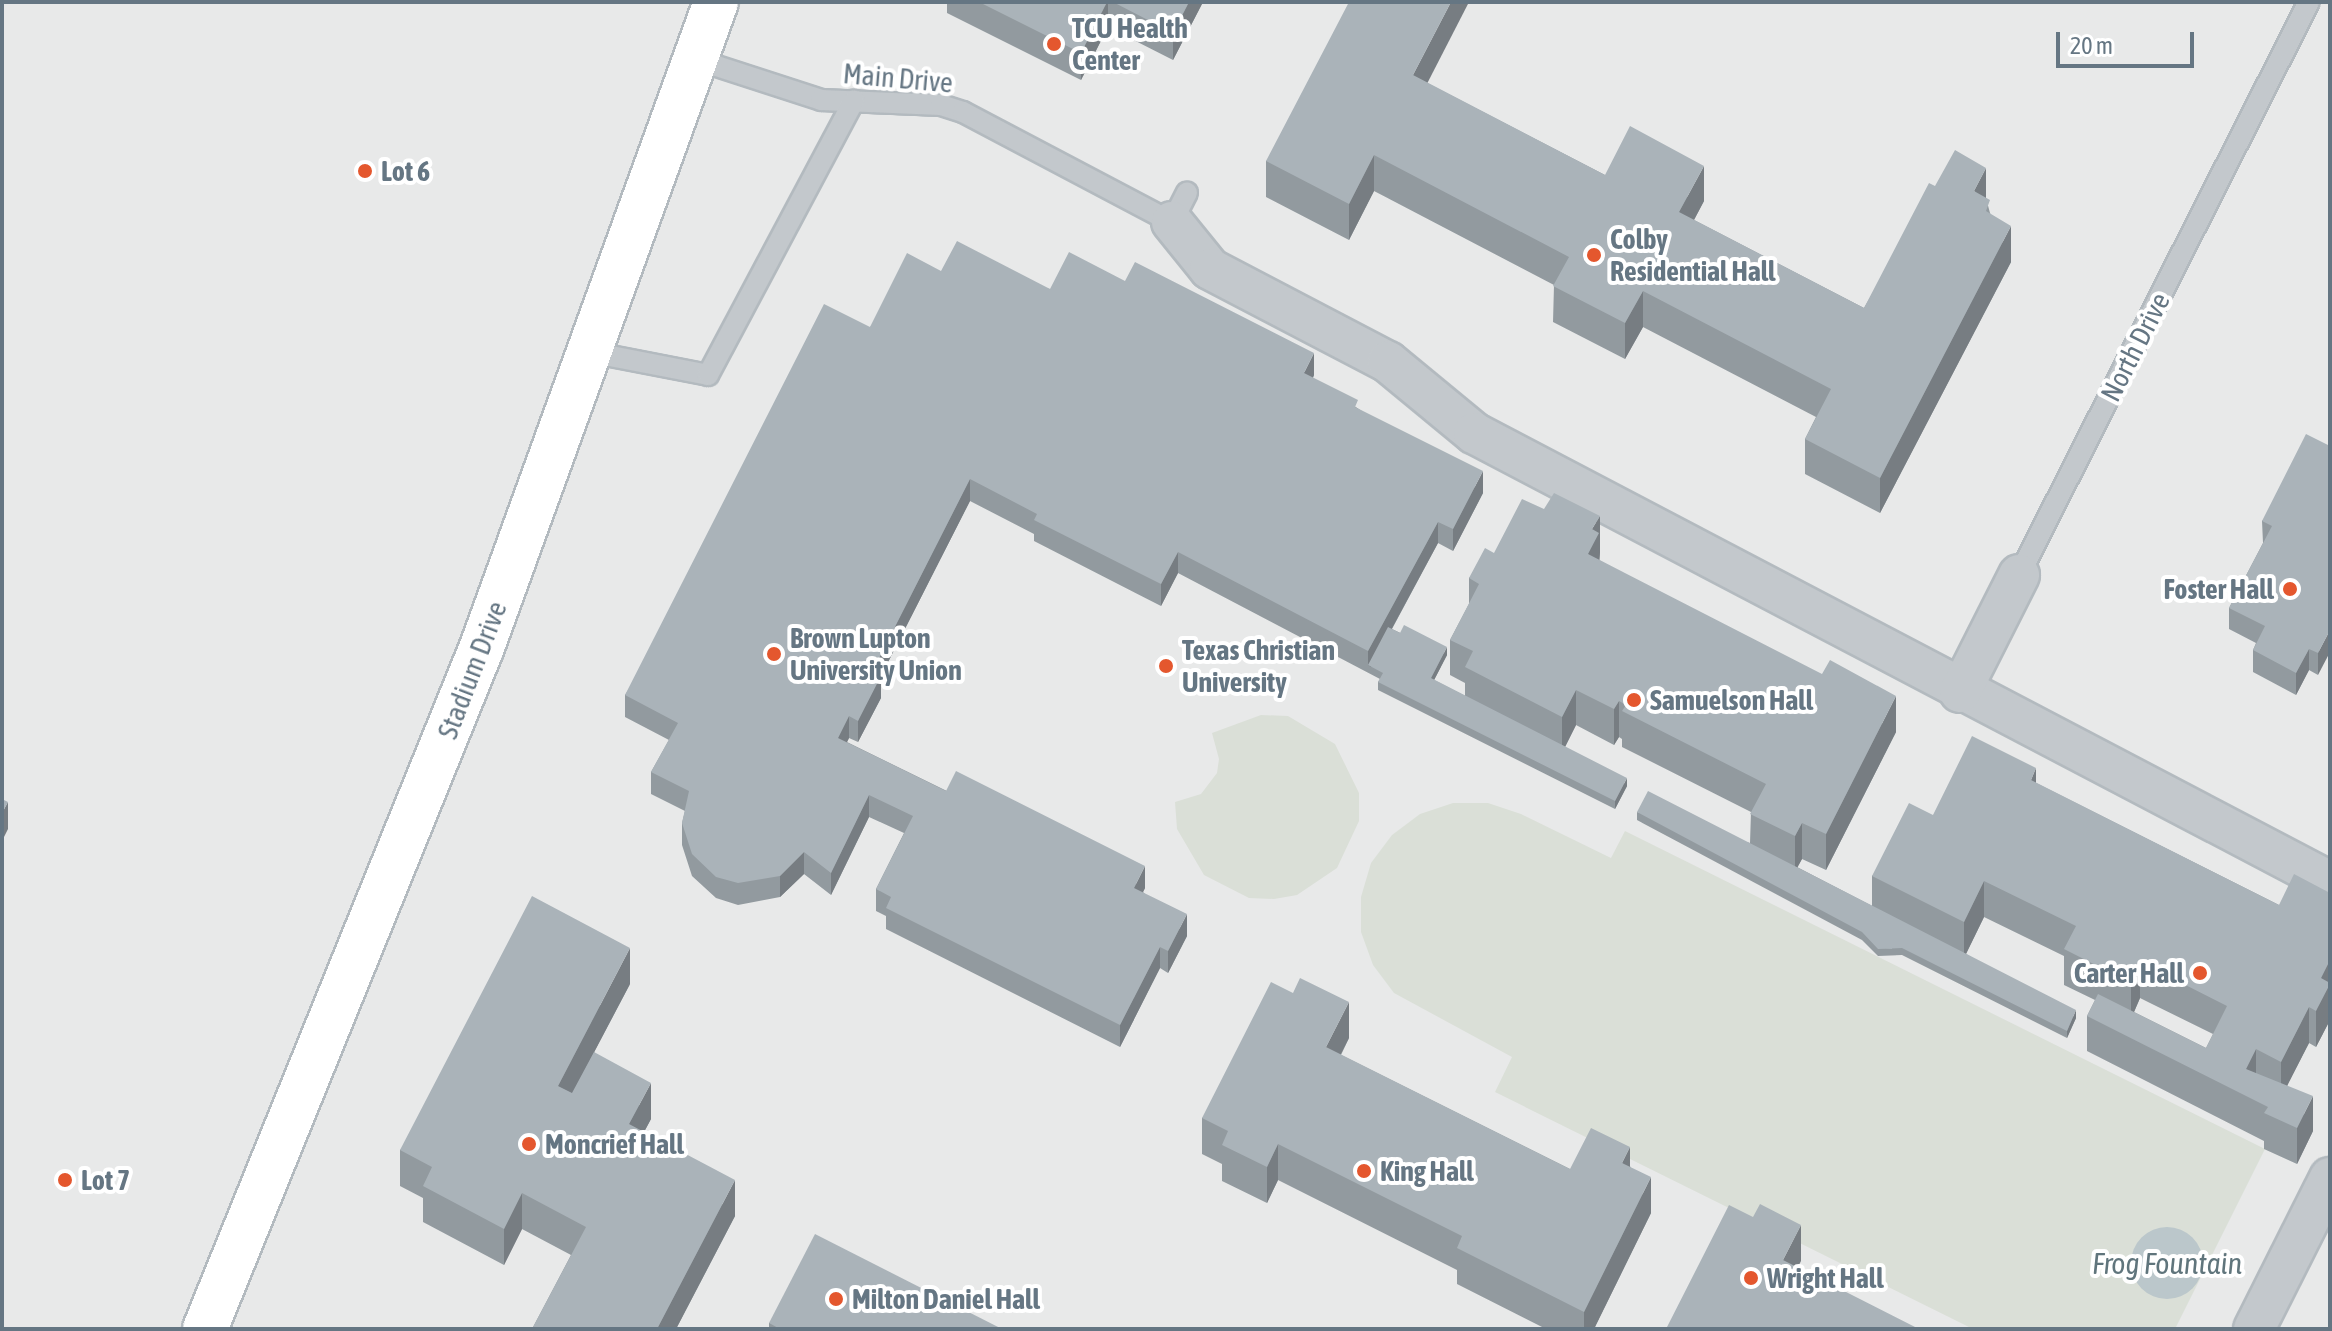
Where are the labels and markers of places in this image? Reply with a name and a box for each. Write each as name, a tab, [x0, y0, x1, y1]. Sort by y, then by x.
place label: TCU Health Center	[1072, 11, 1188, 77]
marker: TCU Health Center	[1043, 33, 1065, 55]
place label: Lot 6	[381, 154, 430, 188]
marker: Lot 6	[356, 162, 374, 180]
place label: Colby Residential Hall	[1610, 222, 1776, 288]
marker: Colby Residential Hall	[1585, 246, 1603, 264]
place label: Foster Hall	[2164, 572, 2274, 606]
marker: Foster Hall	[2281, 580, 2299, 598]
place label: Brown Lupton University Union	[790, 621, 962, 687]
place label: Texas Christian University	[1182, 633, 1335, 699]
marker: Brown Lupton University Union	[765, 645, 783, 663]
marker: Texas Christian University	[1157, 657, 1175, 675]
place label: Samuelson Hall	[1650, 683, 1813, 717]
marker: Samuelson Hall	[1625, 691, 1643, 709]
place label: Carter Hall	[2074, 956, 2184, 990]
marker: Carter Hall	[2191, 964, 2209, 982]
place label: Moncrief Hall	[545, 1127, 684, 1161]
marker: Moncrief Hall	[520, 1135, 538, 1153]
place label: King Hall	[1380, 1154, 1474, 1188]
marker: King Hall	[1355, 1162, 1373, 1180]
place label: Lot 7	[81, 1163, 130, 1197]
marker: Lot 7	[56, 1171, 74, 1189]
place label: Wright Hall	[1767, 1261, 1884, 1295]
marker: Wright Hall	[1742, 1269, 1760, 1287]
place label: Milton Daniel Hall	[852, 1282, 1040, 1316]
marker: Milton Daniel Hall	[827, 1290, 845, 1308]

